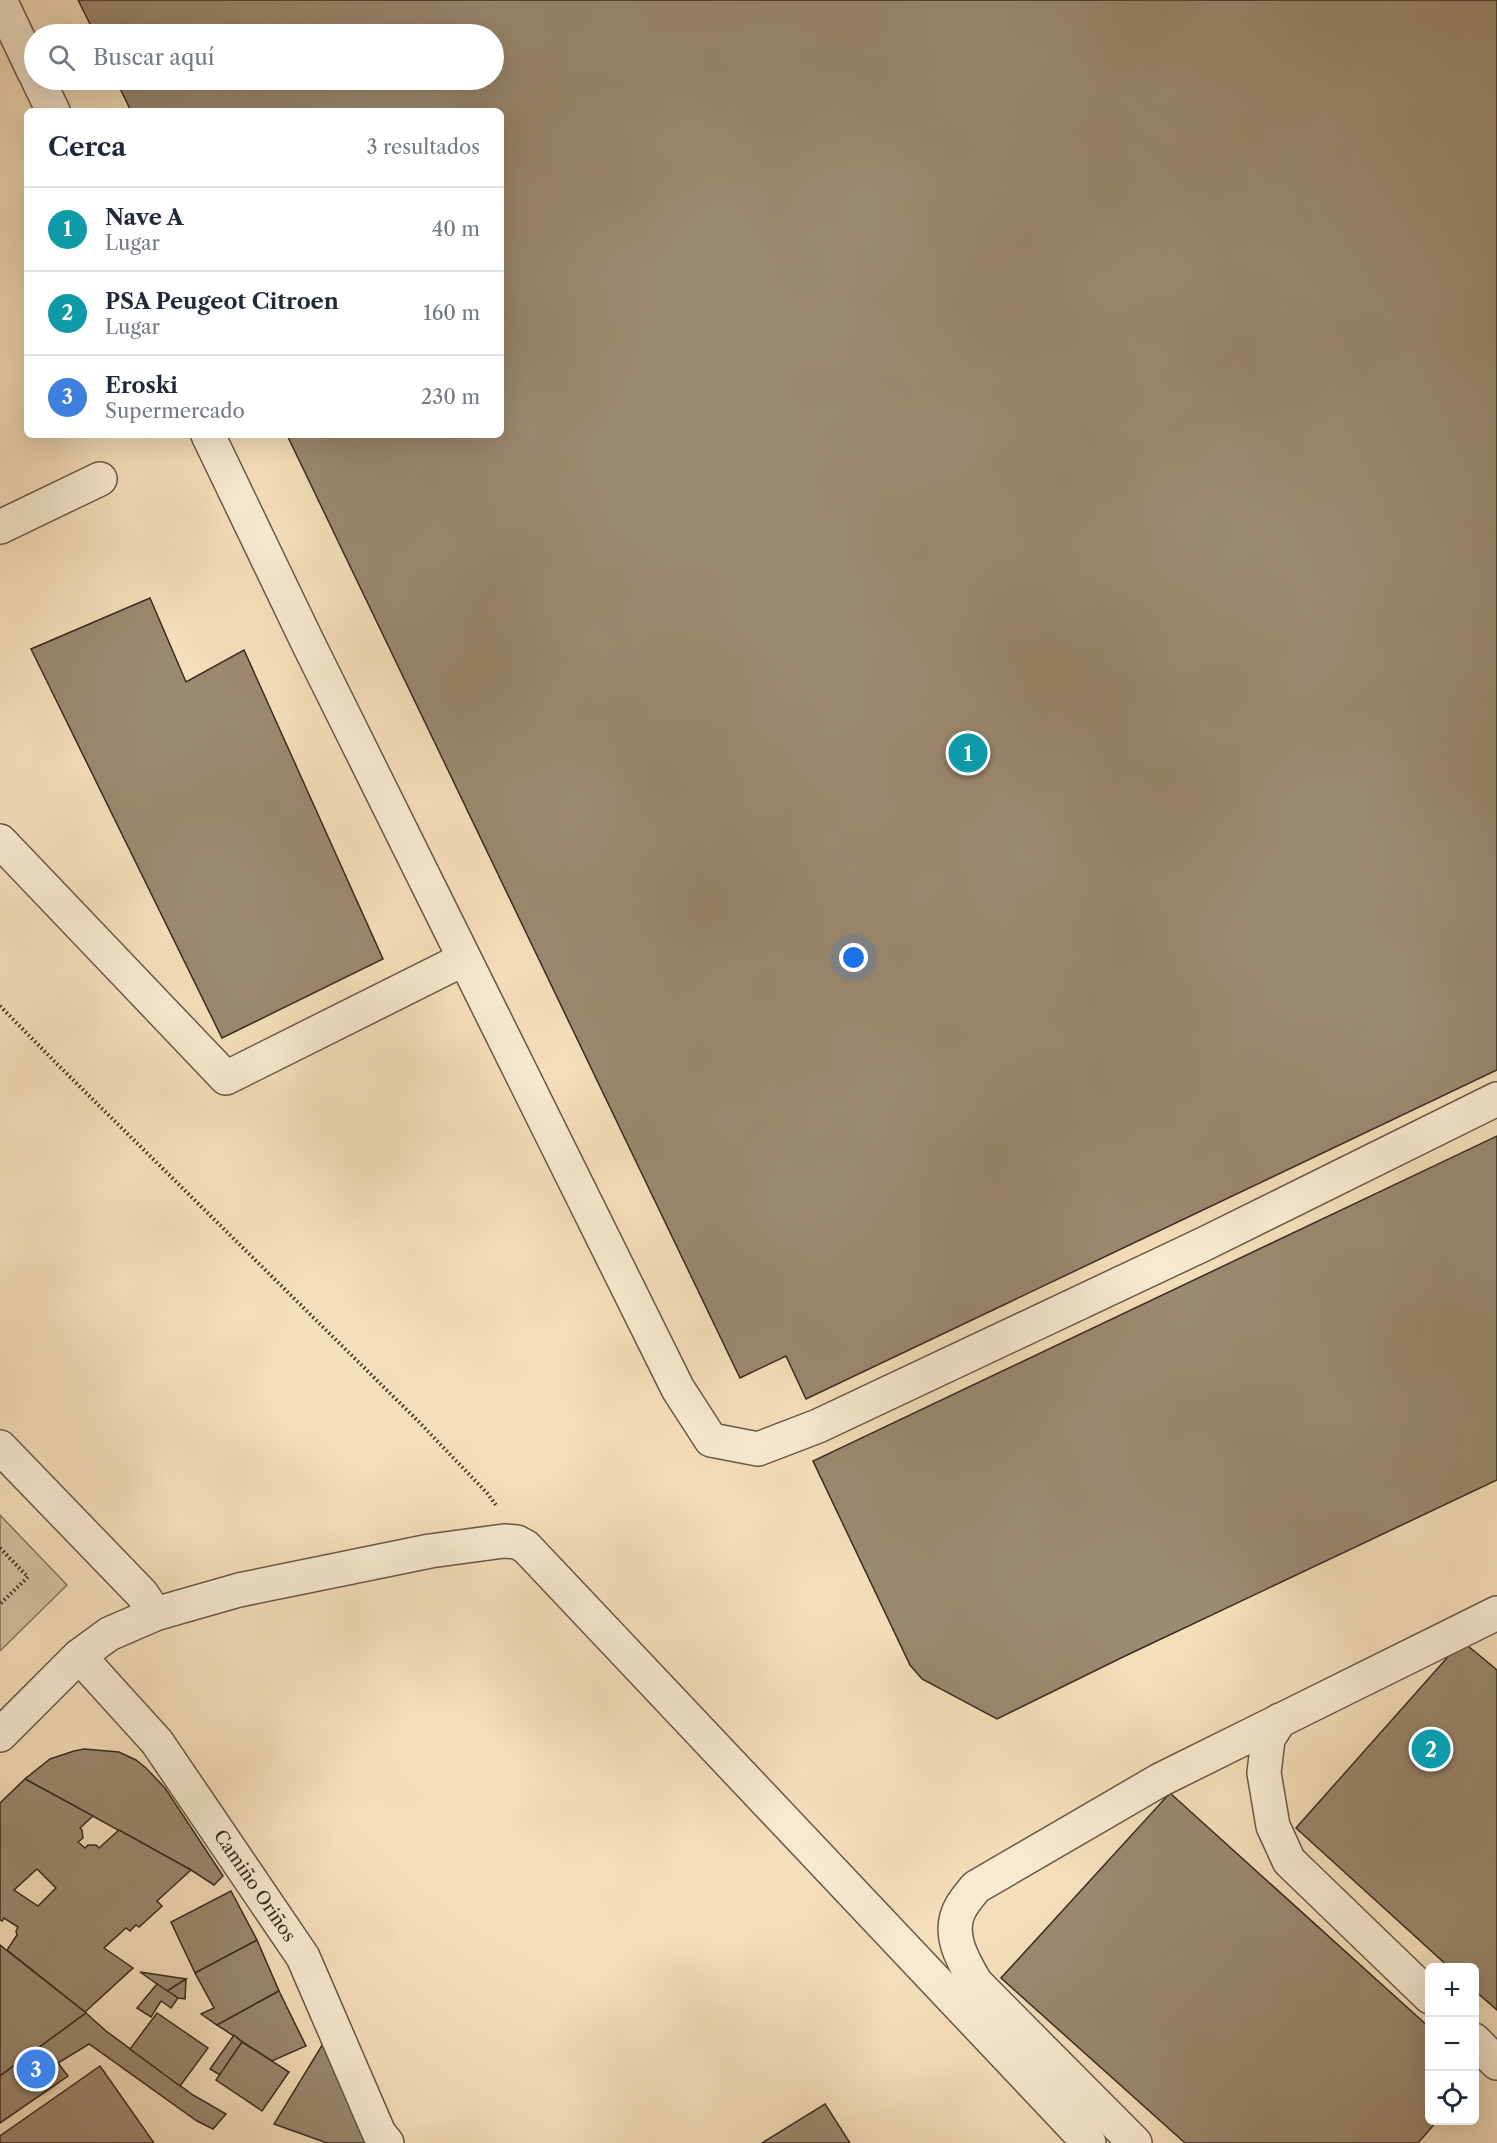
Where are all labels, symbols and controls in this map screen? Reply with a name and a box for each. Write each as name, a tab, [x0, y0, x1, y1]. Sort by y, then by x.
search box	[24, 24, 504, 90]
icon: search	[45, 41, 78, 74]
text: Buscar aquí	[93, 44, 215, 71]
text: Cerca	[48, 131, 126, 163]
text: 3 resultados	[367, 135, 480, 159]
text: Nave A	[105, 204, 184, 231]
text: 1	[63, 217, 72, 241]
text: 40 m	[432, 217, 480, 241]
text: Lugar	[105, 231, 160, 255]
text: PSA Peugeot Citroen	[105, 288, 339, 315]
text: 2	[62, 301, 73, 325]
text: 160 m	[423, 301, 480, 325]
text: Lugar	[105, 315, 160, 339]
text: Eroski	[105, 372, 178, 399]
text: 3	[62, 385, 73, 409]
text: 230 m	[421, 385, 480, 409]
text: Supermercado	[105, 399, 245, 423]
pin: 1	[948, 730, 988, 776]
your location	[839, 943, 868, 972]
pin: 2	[1412, 1726, 1450, 1772]
street label: Camiño Oriños	[209, 1826, 300, 1946]
map controls	[1425, 1963, 1479, 2125]
button: +	[1425, 1963, 1479, 2017]
button: −	[1425, 2017, 1479, 2071]
pin: 3	[16, 2046, 56, 2092]
button: locate	[1425, 2071, 1479, 2125]

